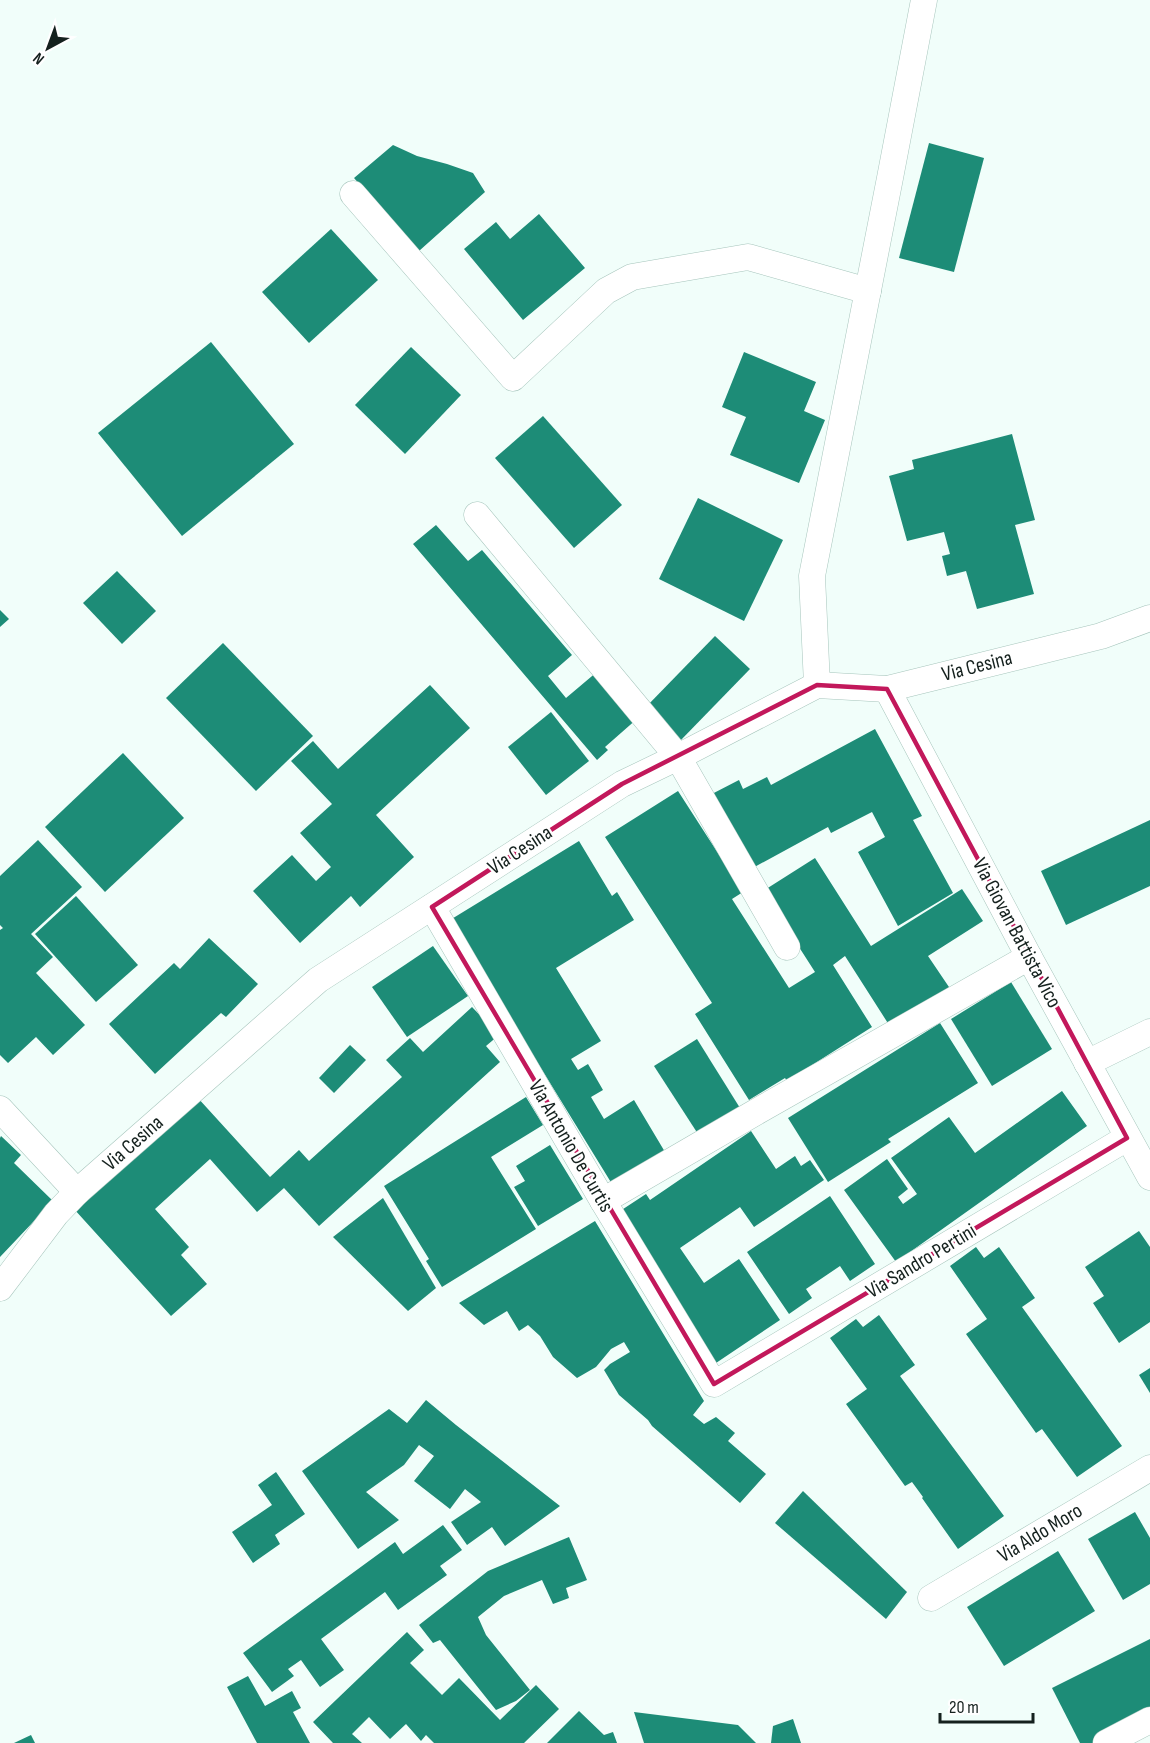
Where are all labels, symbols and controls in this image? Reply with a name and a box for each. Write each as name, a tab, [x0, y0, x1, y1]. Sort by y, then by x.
north arrow	[18, 18, 78, 78]
text: N	[30, 48, 49, 68]
street label: Via Cesina	[939, 645, 1015, 687]
street label: Via Cesina	[483, 820, 557, 880]
street label: Via Giovan Battista Vico	[967, 854, 1067, 1012]
street label: Via Antonio De Curtis	[523, 1076, 619, 1216]
street label: Via Cesina	[98, 1110, 168, 1176]
street label: Via Sandro Pertini	[861, 1218, 981, 1304]
street label: Via Aldo Moro	[993, 1498, 1087, 1568]
scale bar	[940, 1686, 1033, 1724]
text: 20 m	[949, 1697, 979, 1718]

